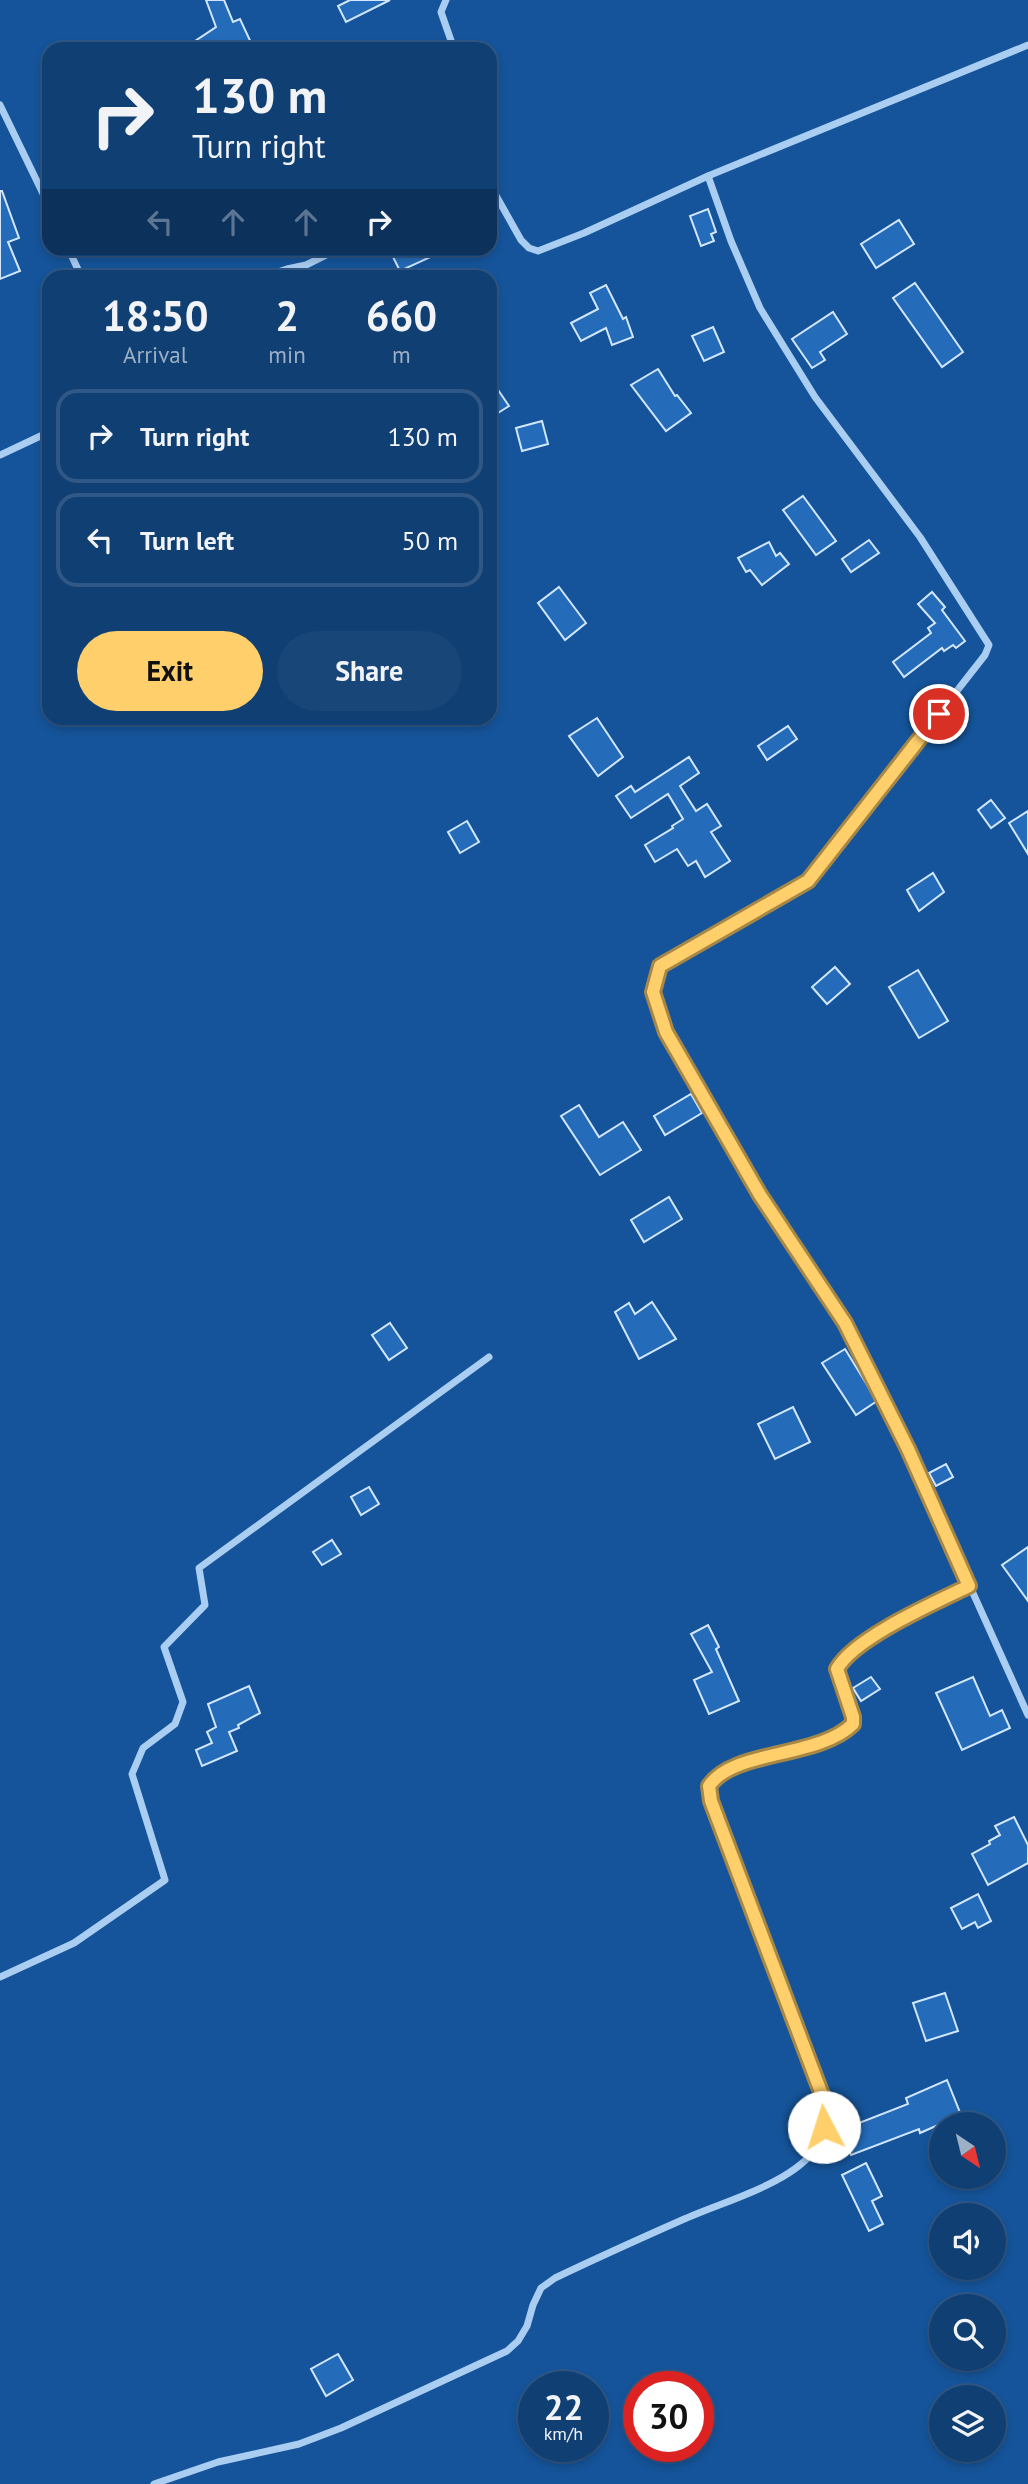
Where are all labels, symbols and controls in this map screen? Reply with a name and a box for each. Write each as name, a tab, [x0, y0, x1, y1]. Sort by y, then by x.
text: 130 m	[192, 63, 327, 127]
icon: right	[77, 70, 168, 161]
text: Turn right	[192, 125, 326, 167]
icon: left	[141, 203, 179, 241]
icon: ahead	[214, 203, 252, 241]
icon: ahead	[287, 203, 325, 241]
icon: right	[360, 203, 398, 241]
text: 18:50	[102, 288, 208, 343]
text: 2	[275, 288, 299, 343]
text: 660	[366, 288, 437, 343]
text: Arrival	[123, 340, 187, 369]
text: min	[268, 340, 306, 369]
text: m	[392, 340, 411, 369]
icon: right	[81, 417, 119, 455]
text: Turn right	[140, 420, 249, 453]
text: 130 m	[387, 420, 458, 453]
icon: left	[81, 521, 119, 559]
text: Turn left	[140, 524, 234, 557]
text: 50 m	[402, 524, 458, 557]
button: Exit	[77, 631, 263, 711]
button: Share	[277, 631, 462, 711]
pin	[909, 684, 969, 744]
icon: arrive	[920, 695, 958, 733]
position arrow	[787, 2090, 861, 2164]
north arrow	[929, 2112, 1006, 2189]
map controls	[929, 2112, 1006, 2462]
button: sound	[929, 2203, 1006, 2280]
button: search	[929, 2294, 1006, 2371]
speed limit sign: 30	[623, 2371, 714, 2462]
text: 22	[544, 2384, 583, 2430]
button: layers	[929, 2385, 1006, 2462]
text: km/h	[544, 2422, 583, 2445]

